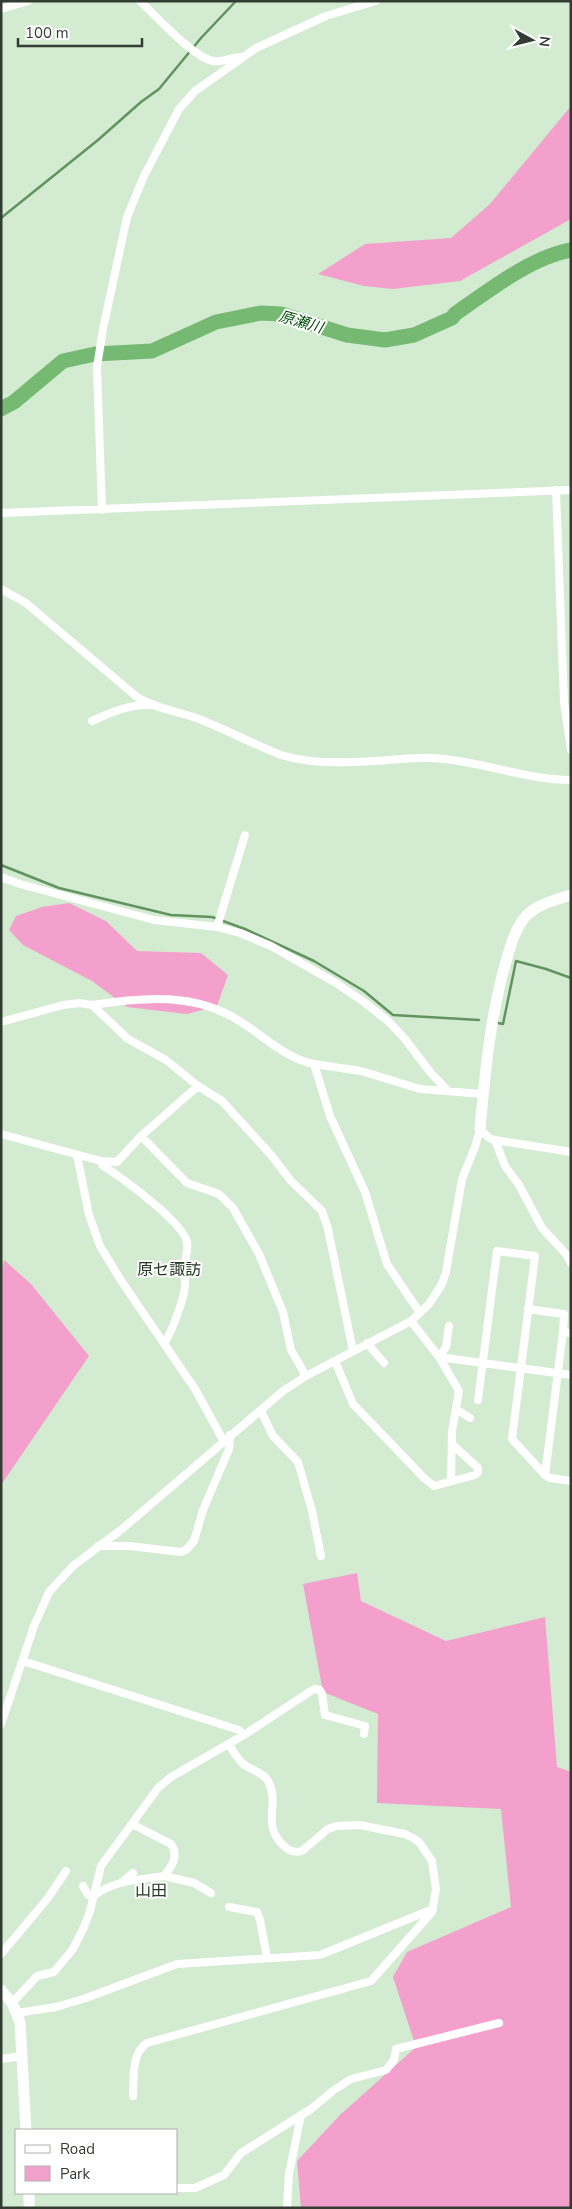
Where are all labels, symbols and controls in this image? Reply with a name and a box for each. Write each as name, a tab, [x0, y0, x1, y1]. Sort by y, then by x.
scale bar	[18, 15, 141, 47]
north arrow	[507, 15, 557, 65]
text: 100 m	[25, 23, 69, 43]
text: N	[534, 35, 554, 48]
water label: 原瀬川	[277, 306, 327, 338]
district label: 原セ諏訪	[137, 1259, 201, 1281]
district label: 山田	[135, 1880, 167, 1902]
legend	[15, 2129, 178, 2194]
text: Road	[60, 2139, 95, 2159]
text: Park	[60, 2164, 90, 2184]

